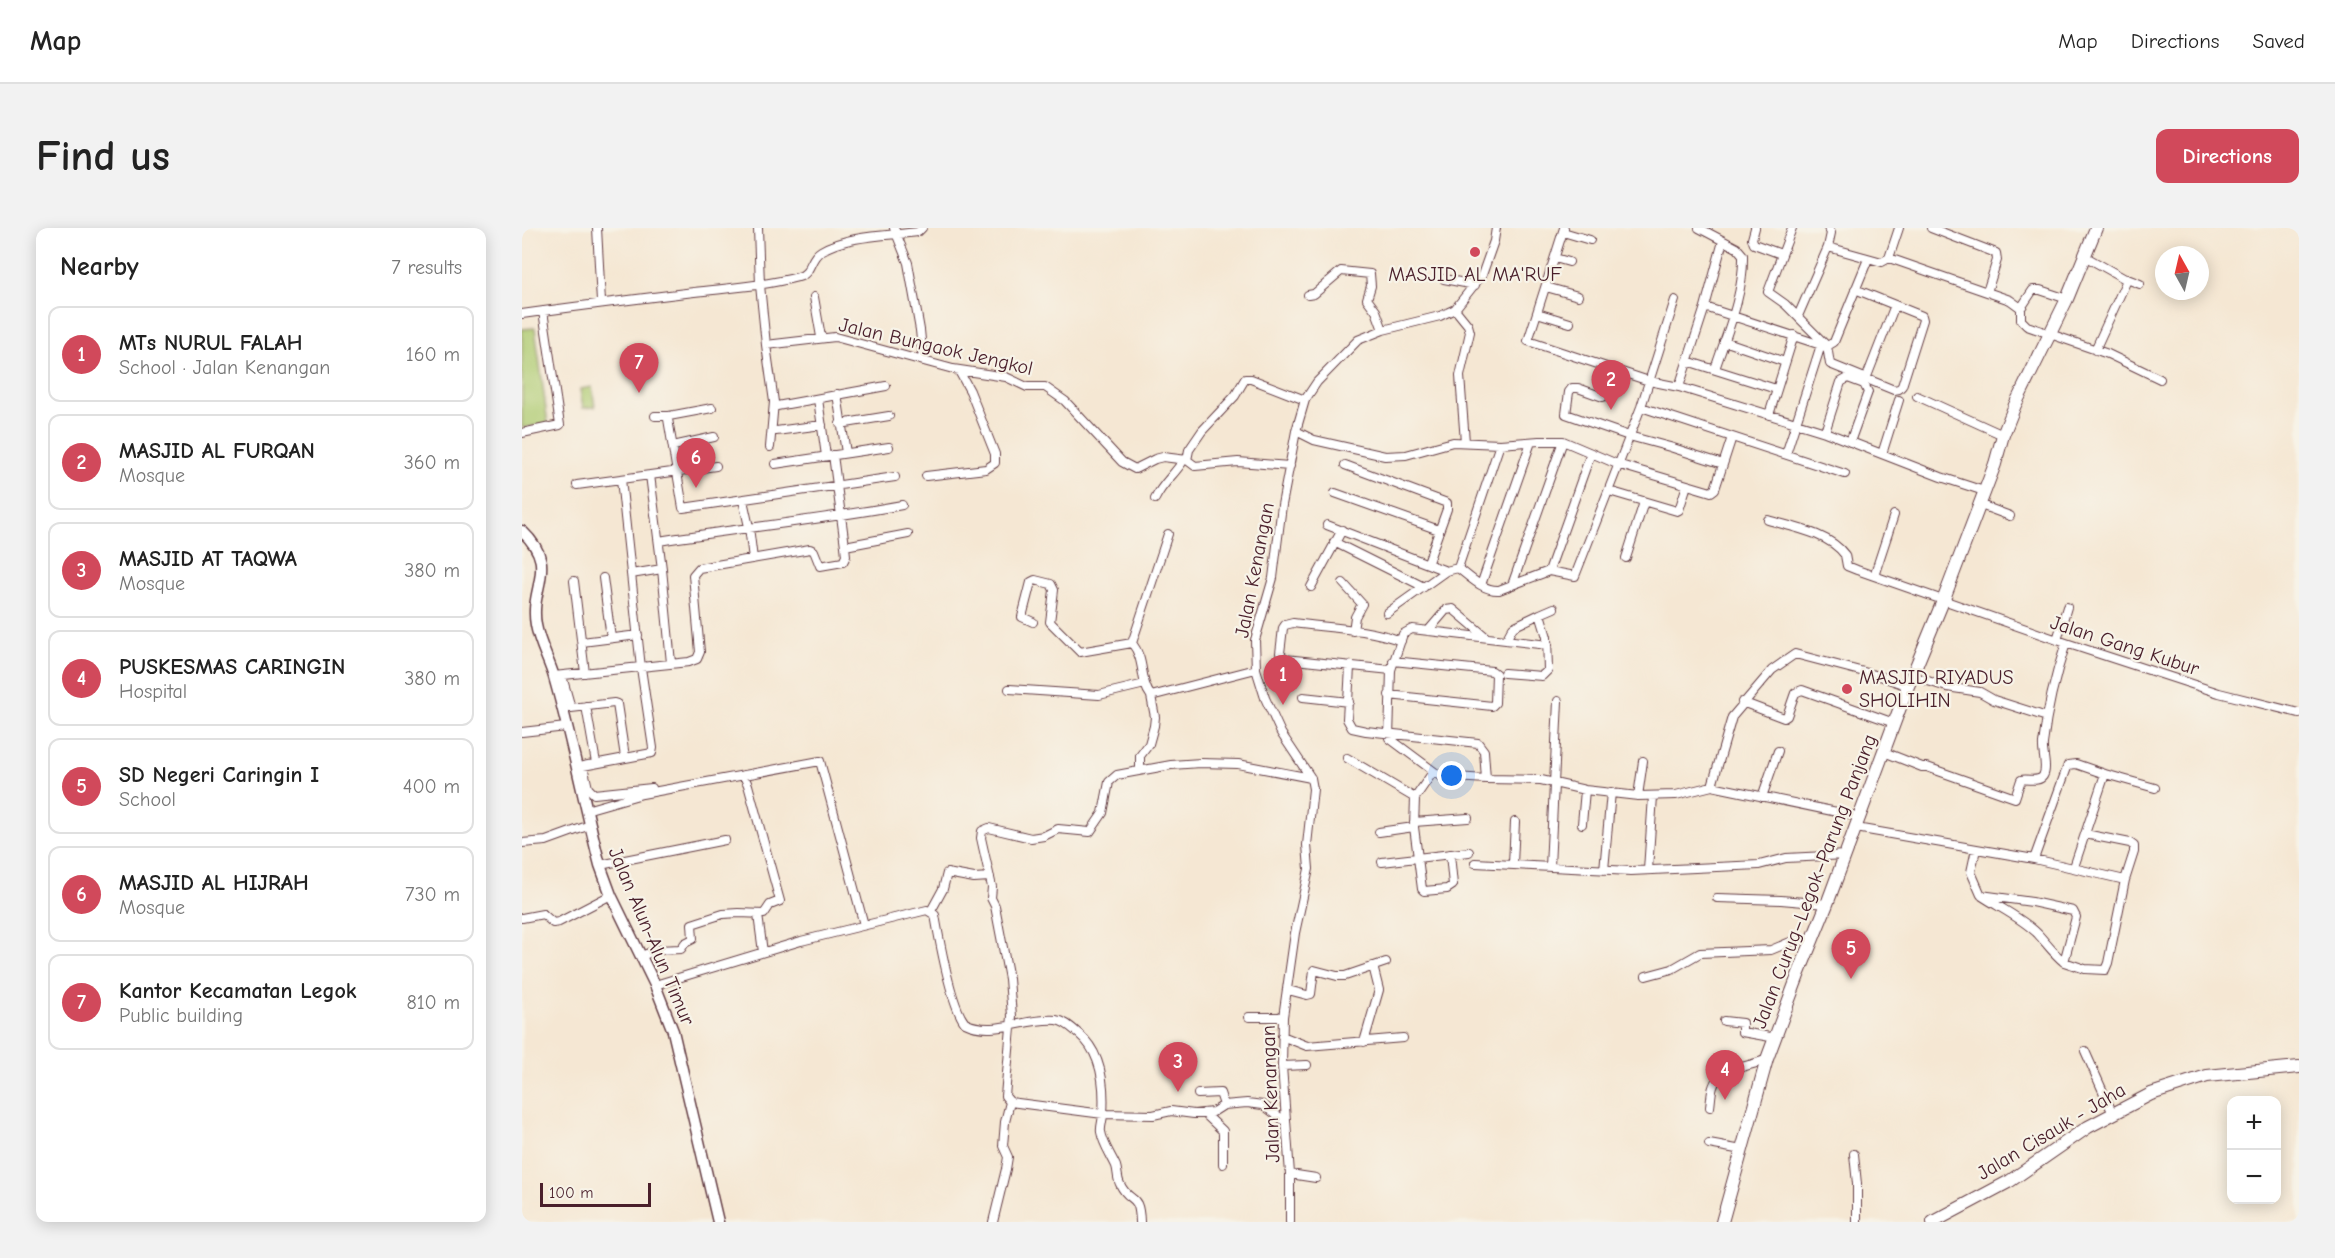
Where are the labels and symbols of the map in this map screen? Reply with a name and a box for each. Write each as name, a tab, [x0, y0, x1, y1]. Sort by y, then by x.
marker: MASJID AL MA'RUF	[1468, 245, 1482, 259]
north arrow	[2155, 246, 2209, 300]
place label: MASJID AL MA'RUF	[1388, 263, 1562, 286]
street label: Jalan Bungaok Jengkol	[837, 313, 1035, 380]
pin: 7	[620, 344, 658, 393]
pin: 2	[1592, 360, 1630, 410]
pin: 6	[676, 438, 716, 488]
street label: Jalan Kenangan	[1230, 500, 1279, 640]
street label: Jalan Gang Kubur	[2048, 611, 2202, 680]
pin: 1	[1264, 656, 1302, 705]
place label: MASJID RIYADUS SHOLIHIN	[1859, 666, 2014, 712]
marker: MASJID RIYADUS SHOLIHIN	[1840, 682, 1854, 696]
street label: Jalan Curug–Legok–Parung Panjang	[1748, 731, 1881, 1032]
your location	[1437, 761, 1466, 790]
street label: Jalan Alun-Alun Timur	[604, 844, 699, 1029]
pin: 5	[1832, 930, 1870, 979]
street label: Jalan Kenangan	[1257, 1025, 1284, 1163]
pin: 3	[1158, 1042, 1198, 1092]
pin: 4	[1706, 1050, 1744, 1100]
street label: Jalan Cisauk - Jaha	[1973, 1078, 2130, 1185]
scale bar	[540, 1180, 651, 1208]

